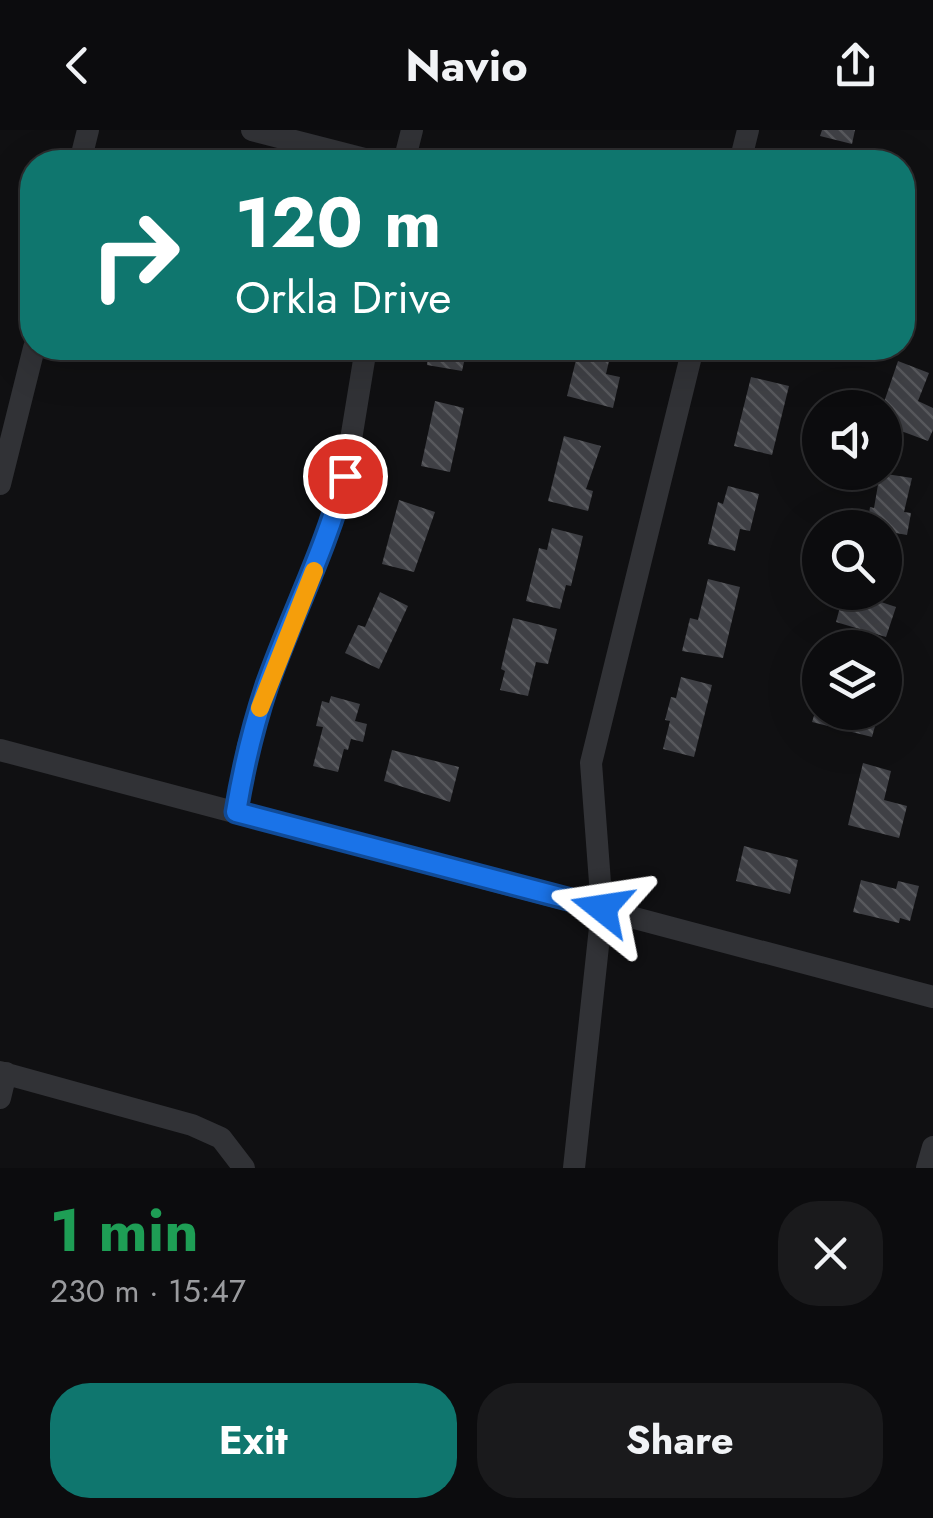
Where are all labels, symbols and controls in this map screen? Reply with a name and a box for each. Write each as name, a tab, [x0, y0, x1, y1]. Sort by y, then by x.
text: Navio	[405, 33, 528, 98]
icon: back	[50, 38, 105, 93]
icon: share	[828, 38, 883, 93]
text: 120 m	[235, 172, 441, 273]
icon: right	[70, 190, 200, 320]
text: Orkla Drive	[235, 265, 451, 330]
map controls	[802, 390, 902, 730]
button: sound	[802, 390, 902, 490]
pin	[303, 434, 388, 519]
icon: arrive	[318, 449, 373, 504]
button: search	[802, 510, 902, 610]
button: layers	[802, 630, 902, 730]
position arrow	[550, 856, 654, 960]
text: 1 min	[50, 1187, 199, 1274]
button: close	[778, 1201, 883, 1306]
text: 230 m · 15:47	[50, 1268, 246, 1314]
button: Exit	[50, 1383, 457, 1498]
button: Share	[477, 1383, 883, 1498]

